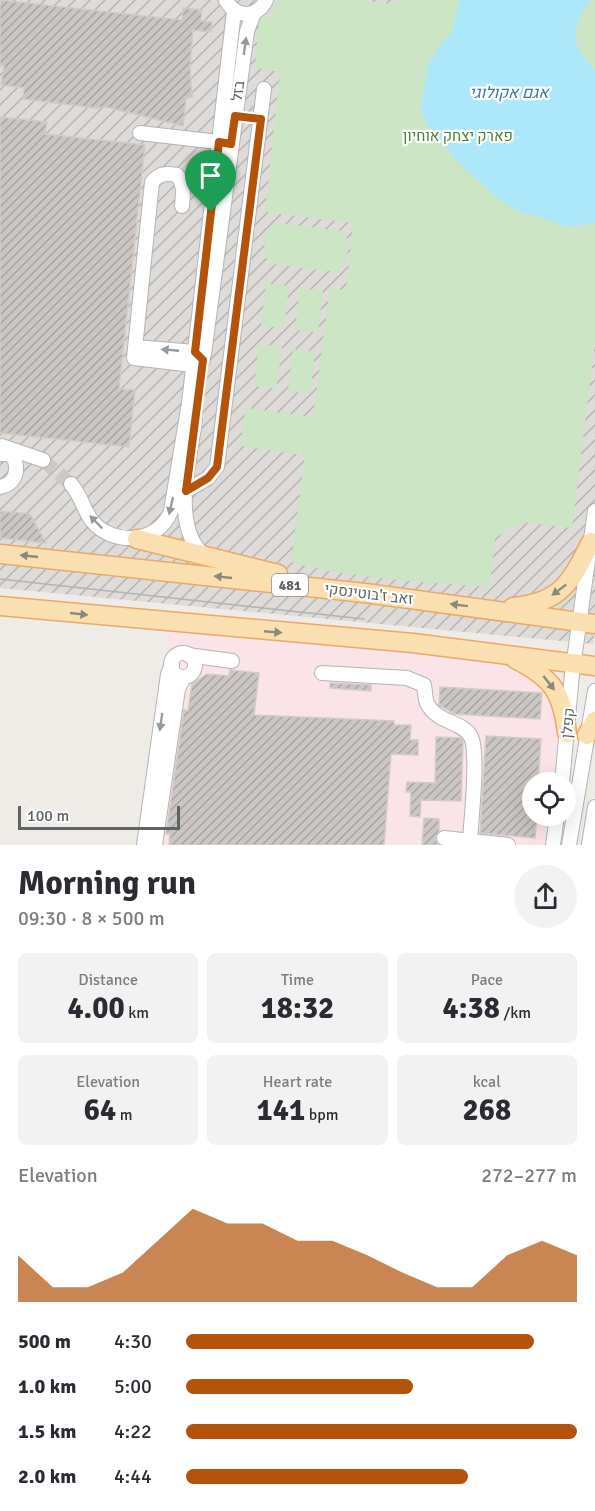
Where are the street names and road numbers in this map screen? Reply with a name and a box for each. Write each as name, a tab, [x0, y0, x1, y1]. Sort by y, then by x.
street label: בזל	[228, 79, 248, 103]
road number: 481	[272, 574, 308, 596]
street label: זאב ז'בוטינסקי	[324, 580, 414, 608]
street label: קפלן	[557, 707, 579, 739]

